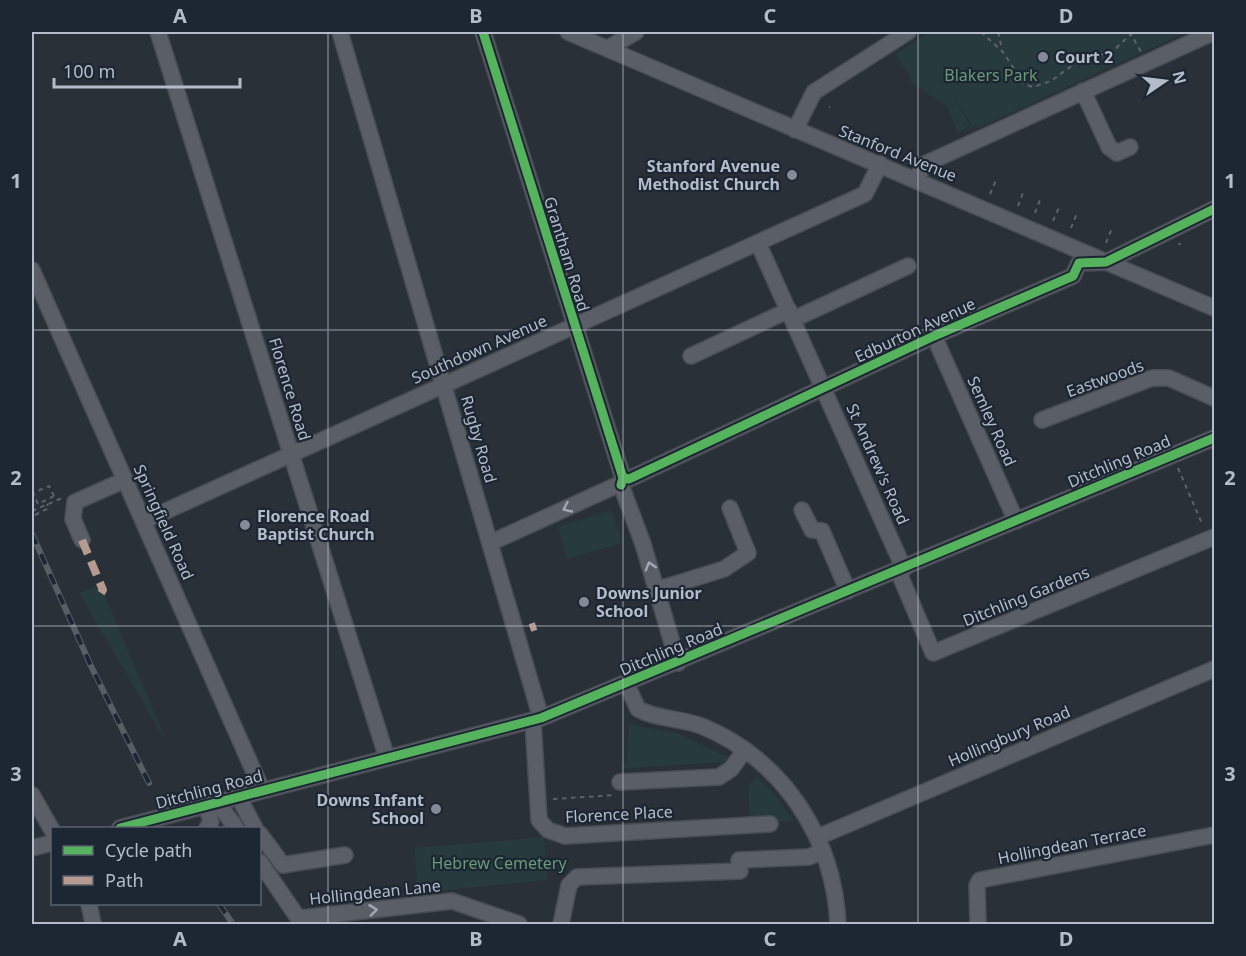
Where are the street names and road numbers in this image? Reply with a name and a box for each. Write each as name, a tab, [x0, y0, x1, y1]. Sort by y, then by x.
street label: Stanford Avenue	[836, 119, 960, 187]
street label: Grantham Road	[539, 194, 595, 314]
street label: Edburton Avenue	[851, 292, 979, 368]
street label: Southdown Avenue	[408, 309, 550, 389]
street label: Florence Road	[264, 335, 316, 443]
street label: Eastwoods	[1063, 354, 1147, 402]
street label: Semley Road	[962, 373, 1022, 469]
street label: Rugby Road	[456, 393, 502, 485]
street label: St Andrew's Road	[841, 400, 915, 528]
street label: Ditchling Road	[1064, 429, 1174, 493]
street label: Springfield Road	[129, 461, 199, 583]
street label: Ditchling Gardens	[959, 561, 1093, 631]
street label: Ditchling Road	[616, 617, 726, 681]
street label: Hollingbury Road	[945, 700, 1073, 772]
street label: Ditchling Road	[153, 764, 265, 814]
street label: Florence Place	[565, 800, 673, 828]
street label: Hollingdean Terrace	[996, 819, 1148, 869]
street label: Hollingdean Lane	[308, 874, 442, 910]

